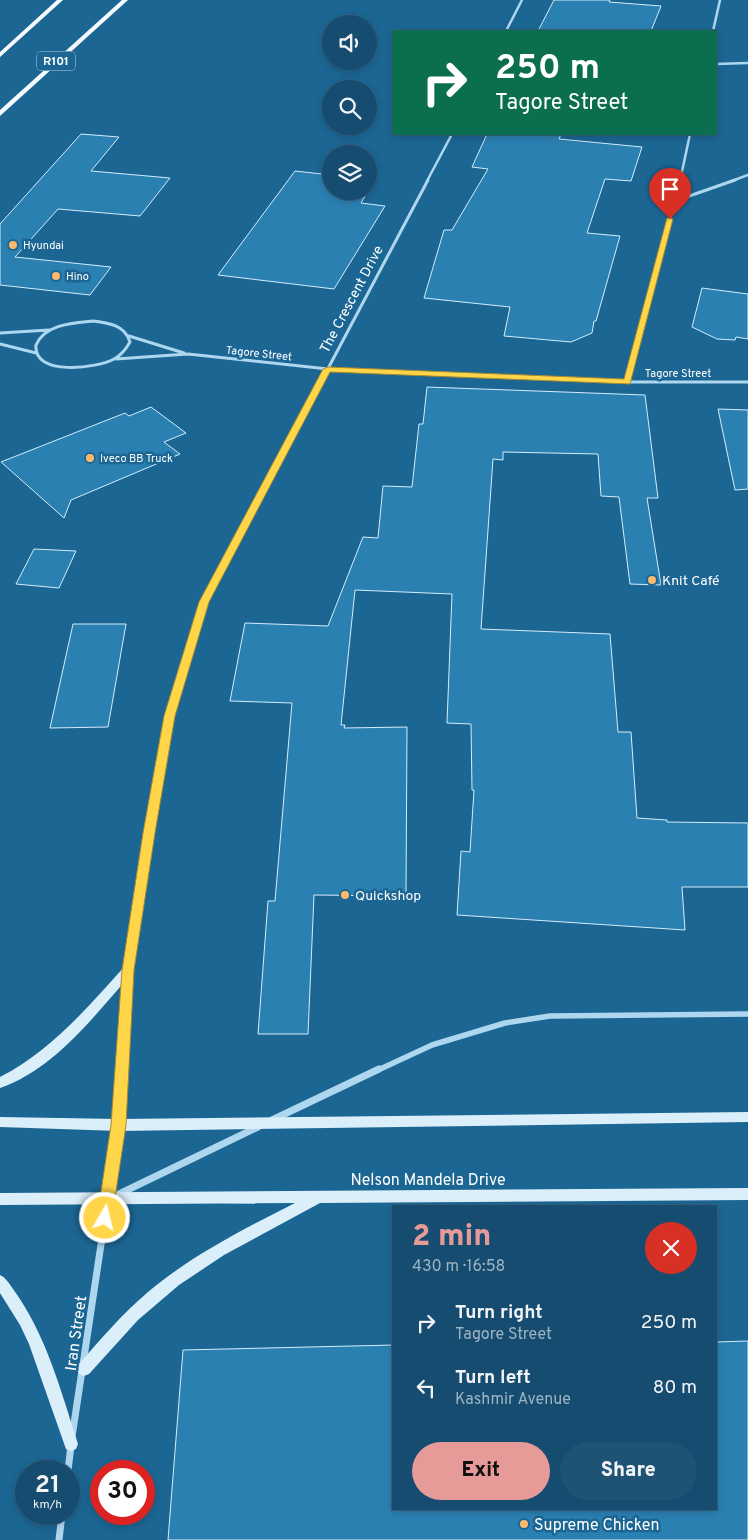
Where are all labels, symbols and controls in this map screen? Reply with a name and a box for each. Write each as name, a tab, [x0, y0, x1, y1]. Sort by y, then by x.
map controls	[322, 15, 377, 200]
button: sound	[322, 15, 377, 70]
text: 250 m	[495, 47, 600, 91]
icon: right	[412, 50, 477, 115]
road number: R101	[37, 51, 75, 70]
button: search	[322, 80, 377, 135]
text: Tagore Street	[495, 90, 628, 117]
button: layers	[322, 145, 377, 200]
pin	[649, 168, 691, 219]
icon: arrive	[656, 175, 684, 203]
marker: Hyundai	[7, 239, 19, 251]
place label: Hyundai	[23, 239, 64, 253]
street label: The Crescent Drive	[317, 243, 388, 356]
marker: Hino	[50, 270, 62, 282]
place label: Hino	[66, 270, 89, 284]
street label: Tagore Street	[225, 344, 293, 364]
street label: Tagore Street	[645, 367, 711, 381]
marker: Iveco BB Truck	[84, 452, 96, 464]
place label: Iveco BB Truck	[100, 452, 173, 466]
place label: Knit Café	[662, 573, 720, 590]
marker: Knit Café	[646, 574, 658, 586]
place label: Quickshop	[355, 888, 421, 905]
marker: Quickshop	[339, 889, 351, 901]
street label: Nelson Mandela Drive	[350, 1171, 506, 1191]
position arrow	[78, 1191, 130, 1243]
text: 2 min	[412, 1219, 491, 1256]
button: close	[645, 1222, 697, 1274]
text: 430 m · 16:58	[412, 1257, 505, 1277]
street label: Iran Street	[62, 1294, 92, 1372]
text: Turn right	[455, 1301, 543, 1325]
icon: right	[412, 1309, 440, 1337]
text: 250 m	[641, 1311, 697, 1335]
text: Tagore Street	[455, 1325, 552, 1345]
text: Turn left	[455, 1366, 531, 1390]
icon: left	[412, 1374, 440, 1402]
text: 80 m	[653, 1376, 697, 1400]
text: Kashmir Avenue	[455, 1390, 571, 1410]
button: Exit	[412, 1442, 550, 1500]
button: Share	[560, 1442, 697, 1500]
speed limit sign: 30	[90, 1460, 155, 1525]
text: 21	[35, 1470, 60, 1502]
text: km/h	[33, 1497, 62, 1513]
place label: Supreme Chicken	[534, 1516, 660, 1536]
marker: Supreme Chicken	[518, 1518, 530, 1530]

